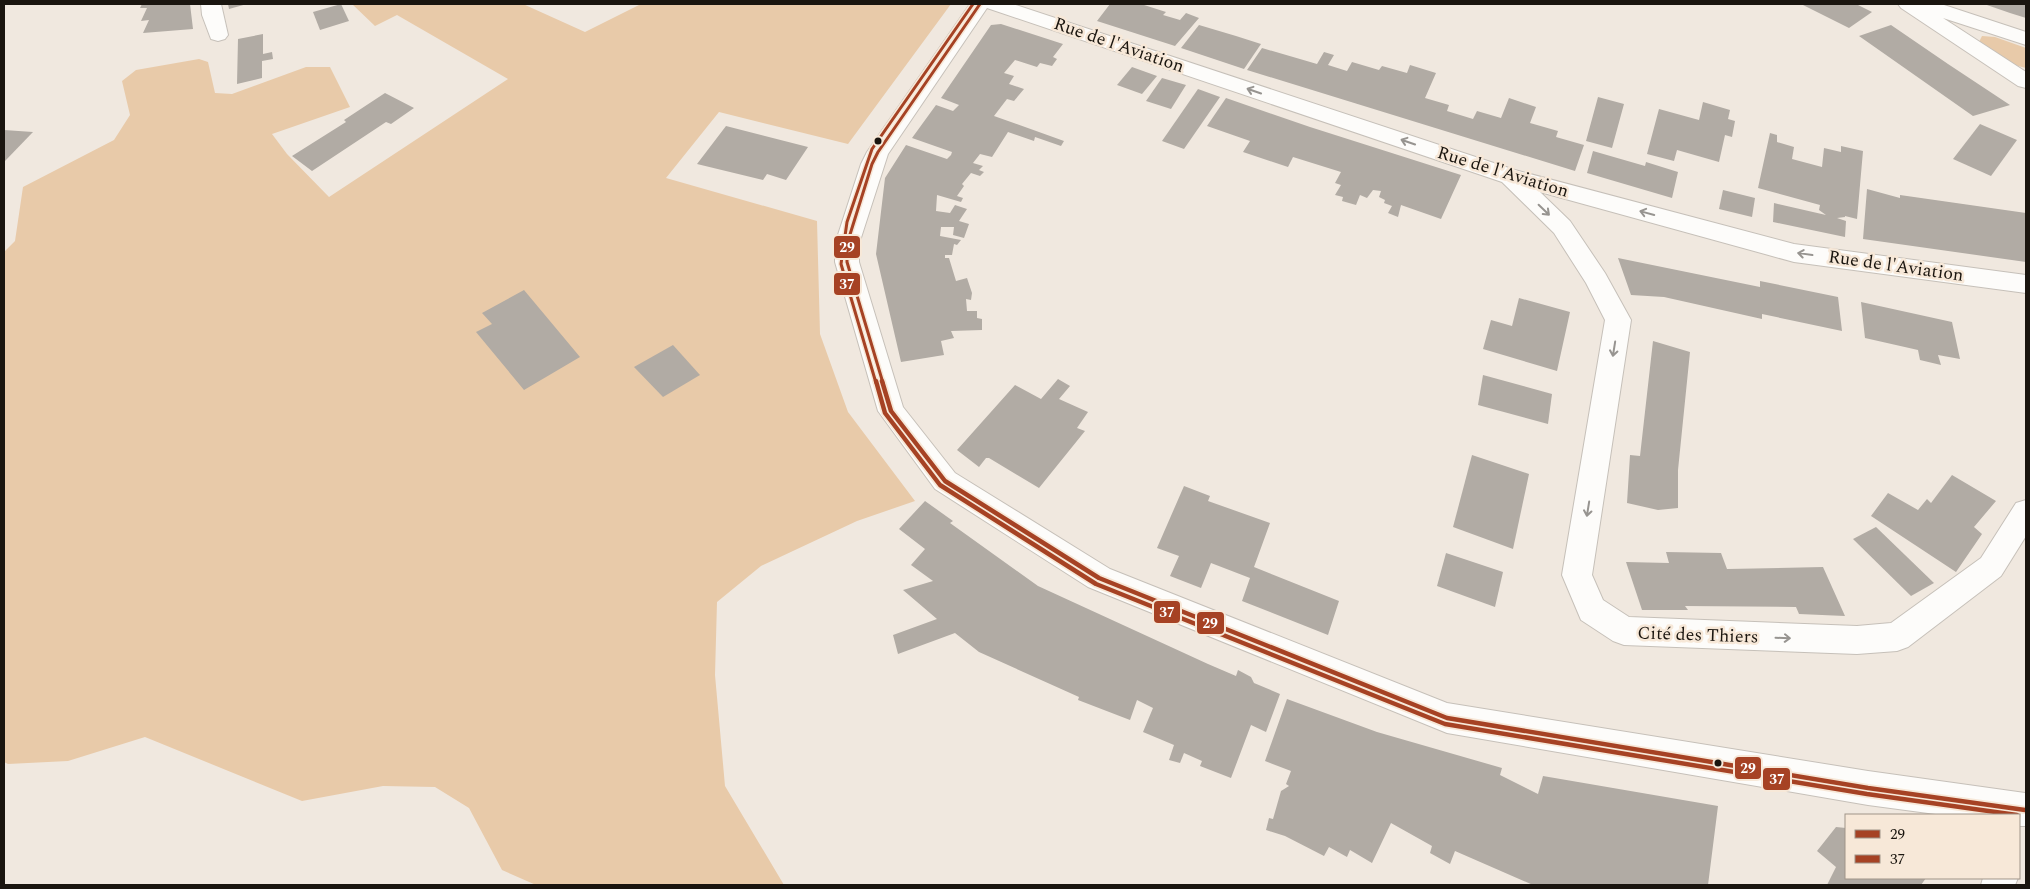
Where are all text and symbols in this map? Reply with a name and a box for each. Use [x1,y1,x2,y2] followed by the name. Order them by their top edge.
[1050,10,1188,80] street label: Rue de l'Aviation
[1246,85,1262,95] one-way arrow
[873,136,883,146] unlabelled marker
[1400,137,1416,146] one-way arrow
[1434,139,1572,205] street label: Rue de l'Aviation
[1538,204,1551,216] one-way arrow
[1640,208,1656,218] one-way arrow
[833,235,861,259] line badge: 29
[839,237,855,258] text: 29
[1827,243,1965,289] street label: Rue de l'Aviation
[1797,249,1813,259] one-way arrow
[833,272,861,296] line badge: 37
[839,274,855,295] text: 37
[1608,340,1618,356] one-way arrow
[1583,501,1593,517] one-way arrow
[1153,600,1181,624] line badge: 37
[1159,602,1175,623] text: 37
[1196,611,1225,635] line badge: 29
[1202,613,1218,634] text: 29
[1637,619,1759,651] street label: Cité des Thiers
[1775,633,1791,642] one-way arrow
[1734,756,1762,780] line badge: 29
[1713,758,1723,768] unlabelled marker
[1740,758,1756,779] text: 29
[1762,767,1791,791] line badge: 37
[1769,769,1785,790] text: 37
[1845,814,2020,879] legend
[1890,823,1905,846] text: 29
[1890,848,1905,871] text: 37

